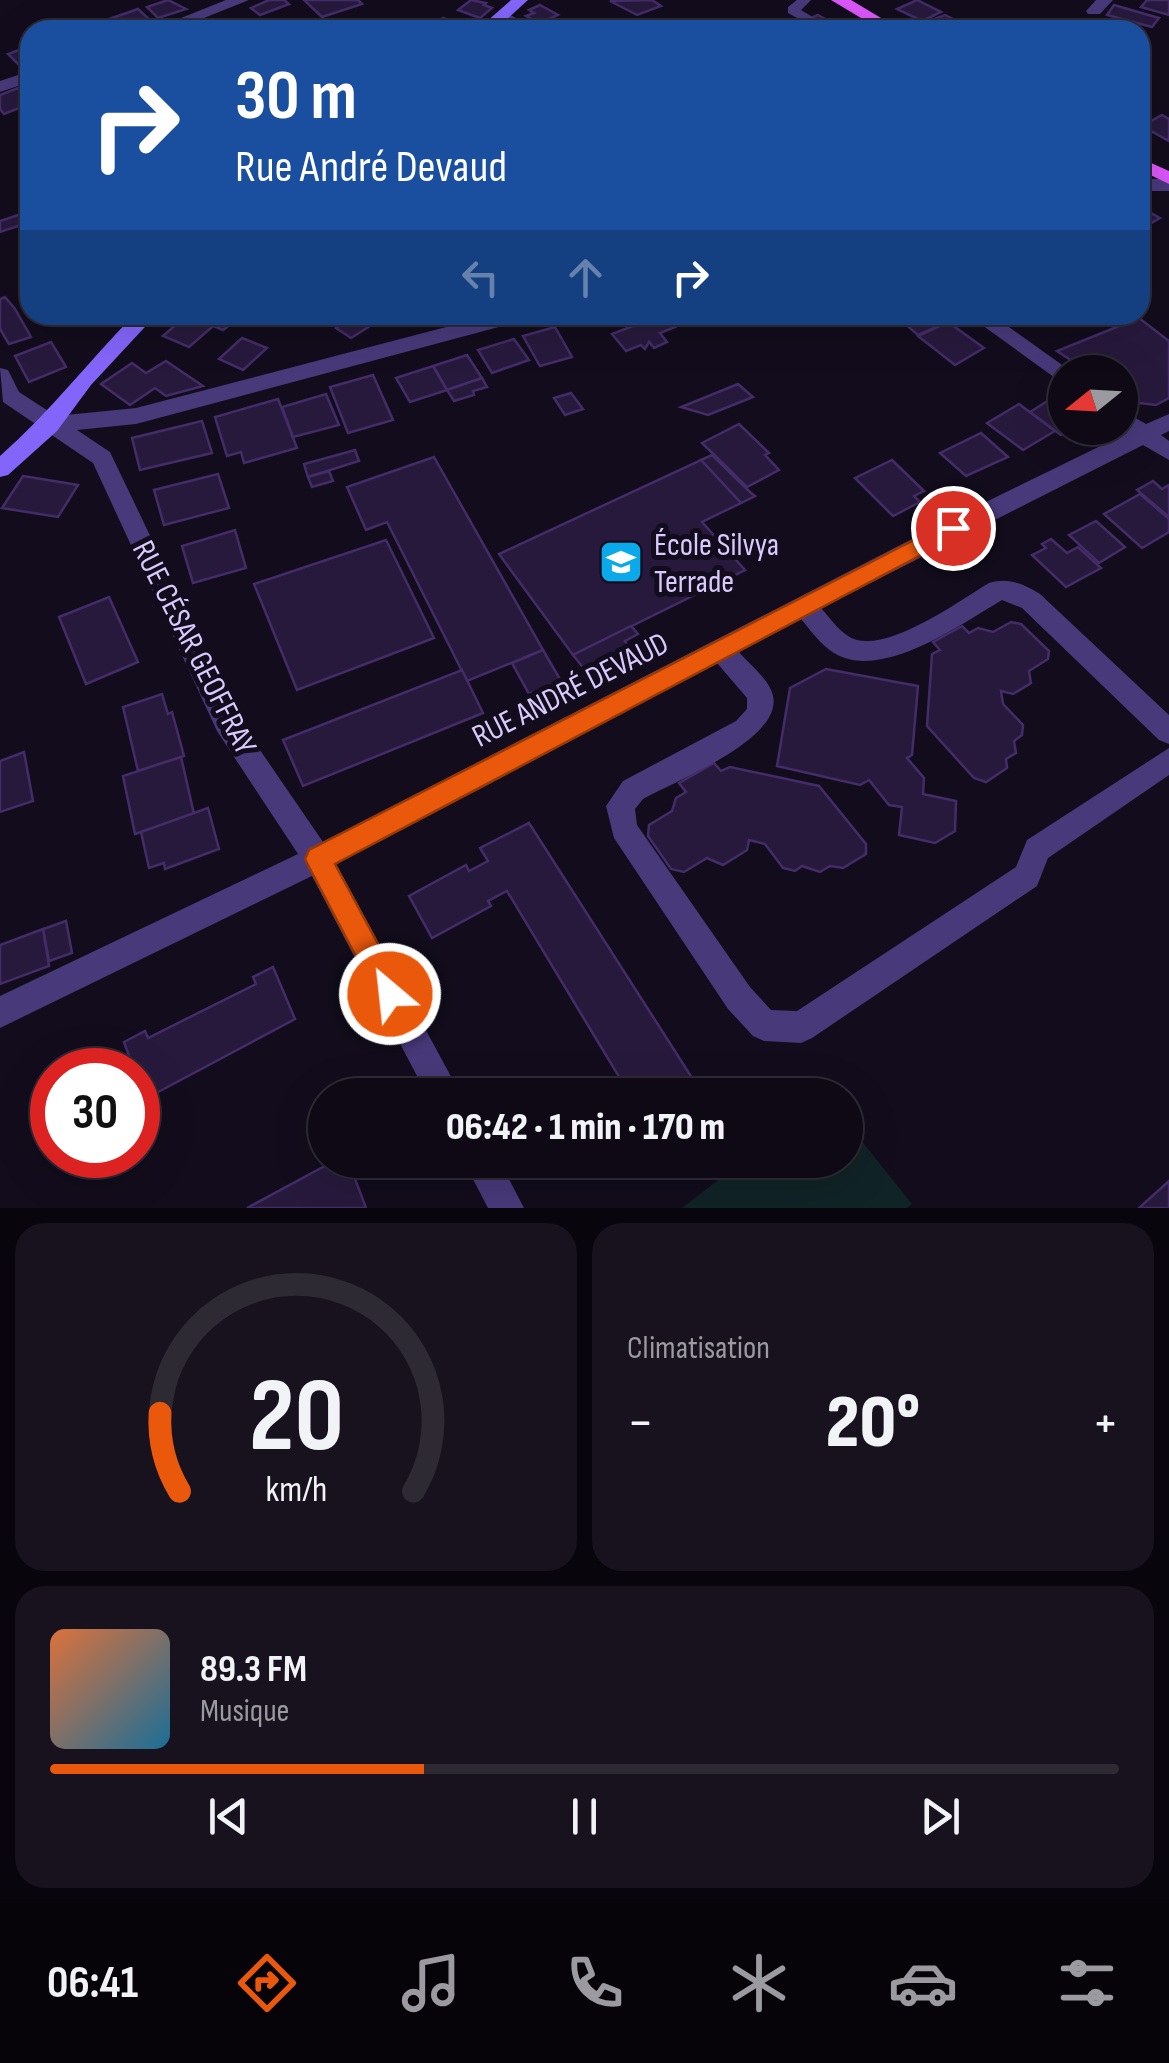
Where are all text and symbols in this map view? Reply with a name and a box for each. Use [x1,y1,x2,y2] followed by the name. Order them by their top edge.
[235,55,357,139] text: 30 m
[70,60,200,190] icon: right
[235,140,507,195] text: Rue André Devaud
[453,250,508,305] icon: left
[558,250,613,305] icon: ahead
[663,250,718,305] icon: right
[1048,355,1138,445] north arrow
[1048,355,1138,445] map controls
[911,486,996,571] pin
[926,501,981,556] icon: arrive
[654,526,779,602] place label: École Silvya Terrade
[123,534,265,762] street label: RUE CÉSAR GEOFFRAY
[598,539,644,585] school or university icon: École Silvya Terrade
[466,624,675,757] street label: RUE ANDRÉ DEVAUD
[338,942,442,1046] position arrow
[30,1048,160,1178] speed limit sign: 30
[446,1105,725,1150] text: 06:42 · 1 min · 170 m
[627,1329,770,1368] text: Climatisation
[248,1355,344,1480] text: 20
[826,1378,920,1469] text: 20°
[627,1390,654,1457] text: −
[1092,1390,1119,1457] text: +
[265,1469,327,1512] text: km/h
[200,1647,307,1692] text: 89.3 FM
[200,1692,289,1731] text: Musique
[201,1789,256,1844] icon: previous
[557,1789,612,1844] icon: pause
[913,1789,968,1844] icon: next
[232,1948,302,2018] icon: directions
[396,1948,466,2018] icon: music
[560,1948,630,2018] icon: phone
[724,1948,794,2018] icon: climate
[888,1948,958,2018] icon: car
[1052,1948,1122,2018] icon: filters
[47,1956,138,2011] text: 06:41

